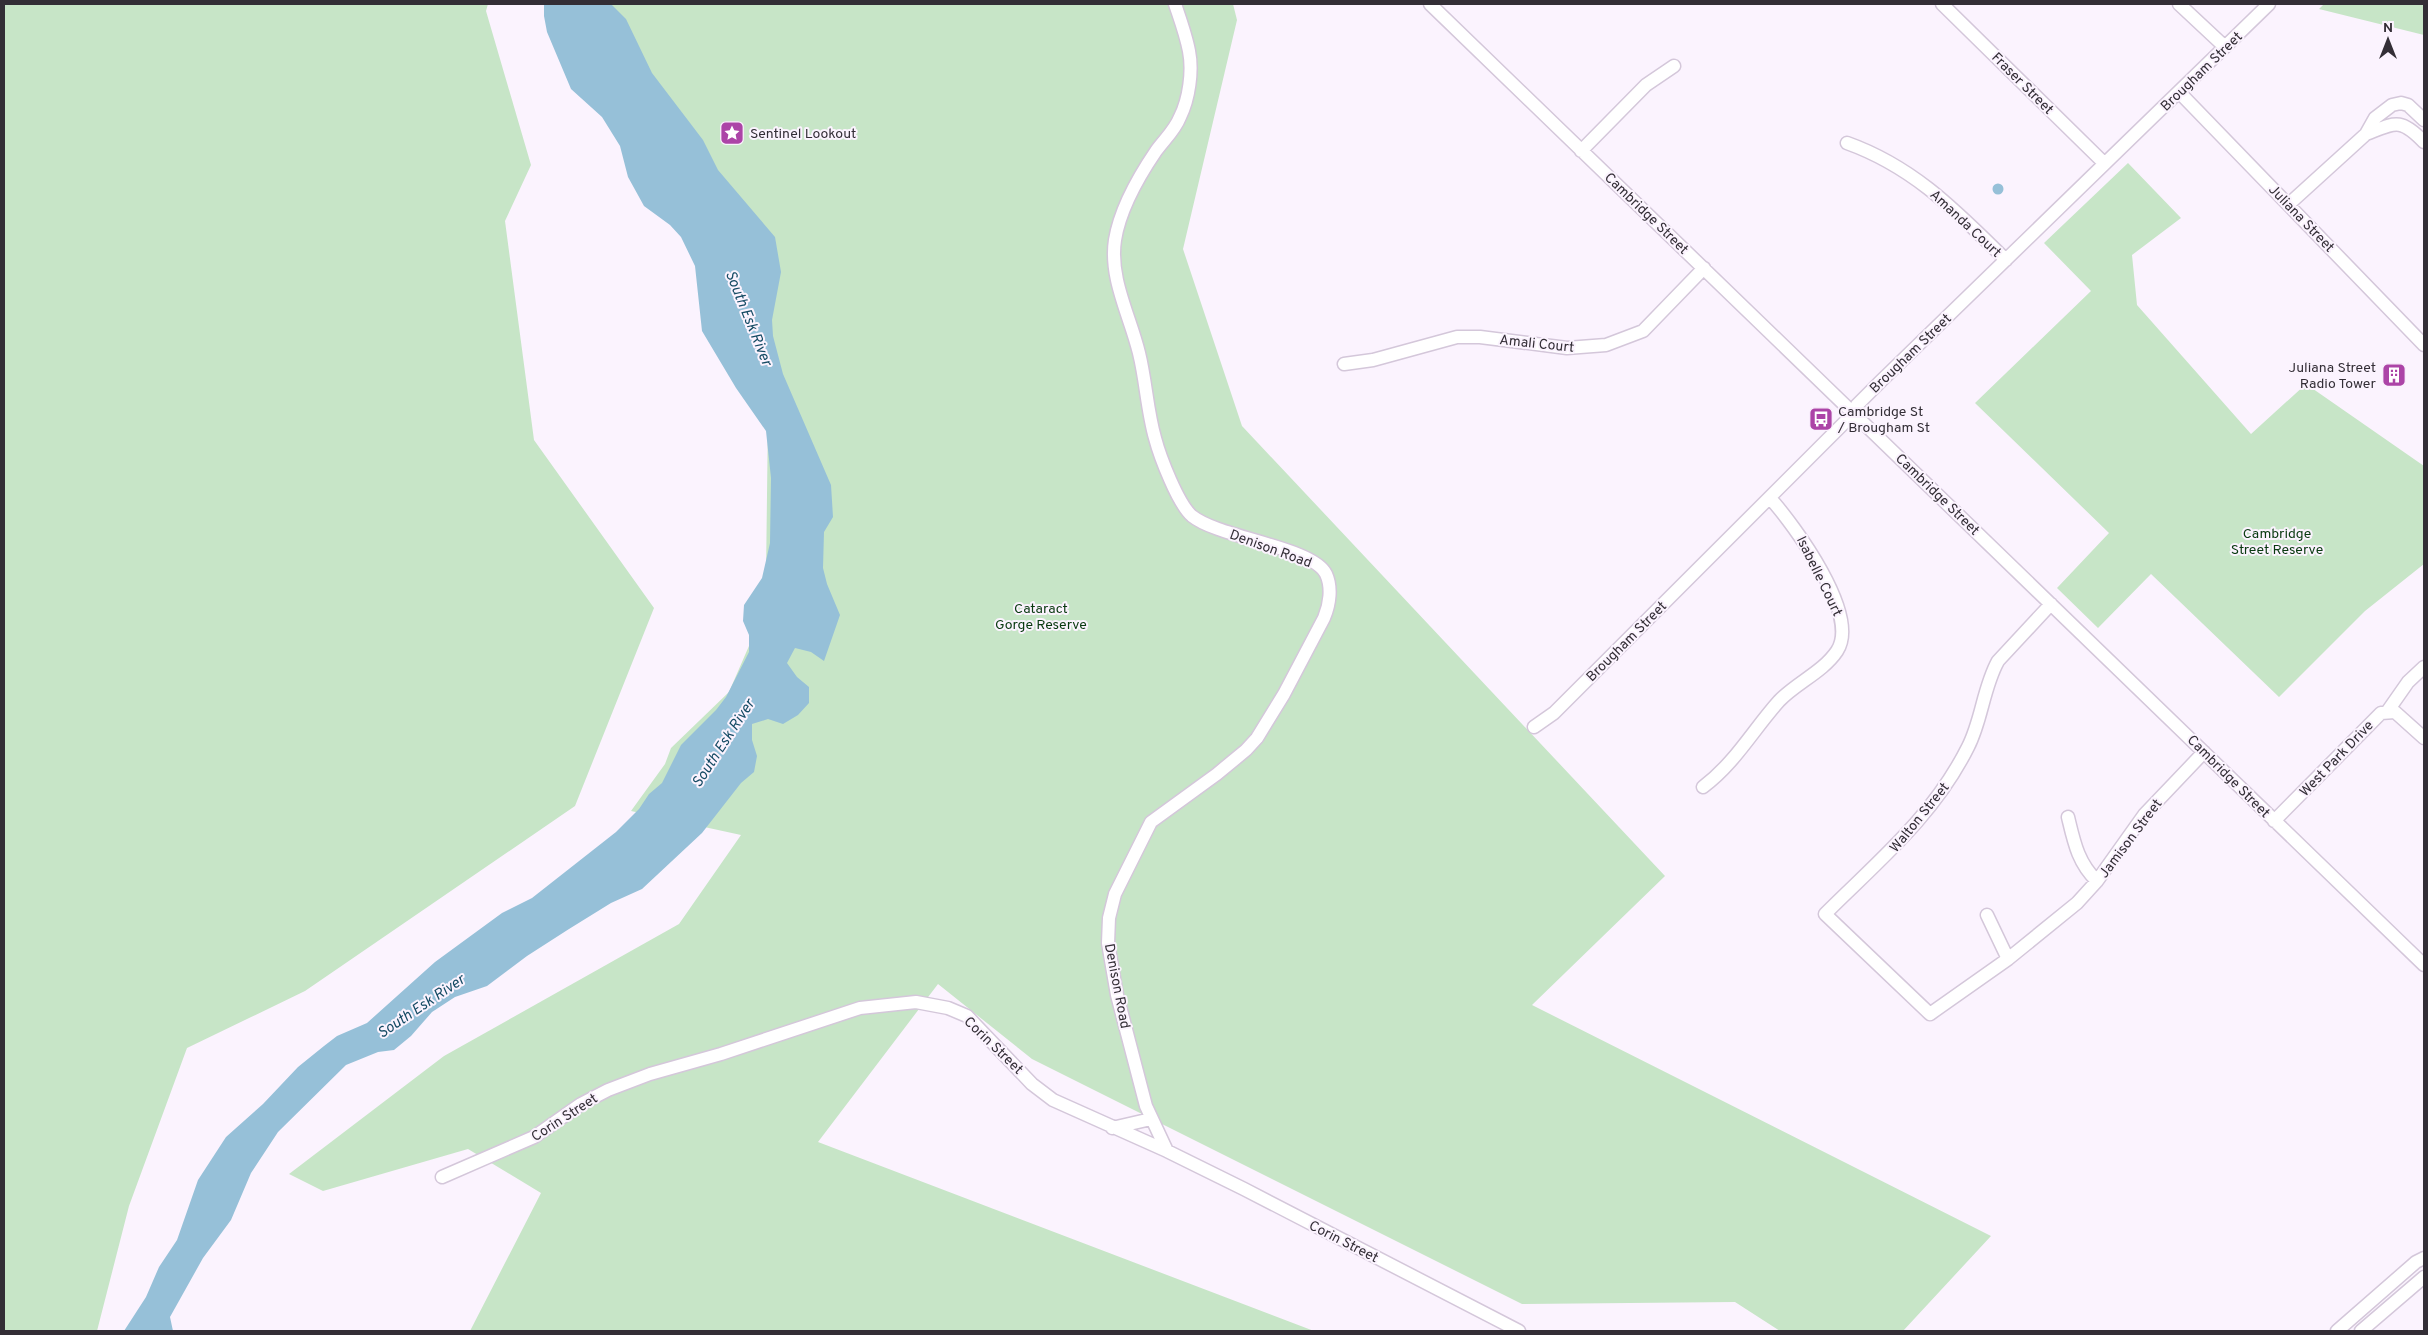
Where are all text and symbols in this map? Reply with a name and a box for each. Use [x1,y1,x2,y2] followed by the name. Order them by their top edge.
[2363,15,2413,65] north arrow
[2383,20,2393,37] text: N
[2158,29,2246,115] street label: Brougham Street
[1987,50,2056,119] street label: Fraser Street
[719,120,745,146] place icon: Sentinel Lookout
[750,126,856,143] place label: Sentinel Lookout
[1600,170,1692,258] street label: Cambridge Street
[2264,182,2337,256] street label: Juliana Street
[1926,187,2004,262] street label: Amanda Court
[720,268,776,370] water label: South Esk River
[1867,311,1955,397] street label: Brougham Street
[1499,332,1575,357] street label: Amali Court
[2289,360,2377,393] place label: Juliana Street Radio Tower
[2381,362,2407,388] building icon: Juliana Street Radio Tower
[1837,404,1930,437] place label: Cambridge St / Brougham St
[1808,406,1834,432] bus stop icon: Cambridge St / Brougham St
[1891,451,1983,539] street label: Cambridge Street
[2231,526,2323,559] park label: Cambridge Street Reserve
[1227,527,1314,572] street label: Denison Road
[1792,534,1845,620] street label: Isabelle Court
[1583,598,1671,686] street label: Brougham Street
[995,601,1087,634] park label: Cataract Gorge Reserve
[689,695,761,791] water label: South Esk River
[2296,717,2378,801] street label: West Park Drive
[2183,732,2273,822] street label: Cambridge Street
[1887,780,1954,856] street label: Walton Street
[2096,796,2166,882] street label: Jamison Street
[1100,942,1133,1030] street label: Denison Road
[375,970,470,1043] water label: South Esk River
[960,1014,1026,1078] street label: Corin Street
[529,1091,601,1146] street label: Corin Street
[1306,1218,1381,1267] street label: Corin Street

